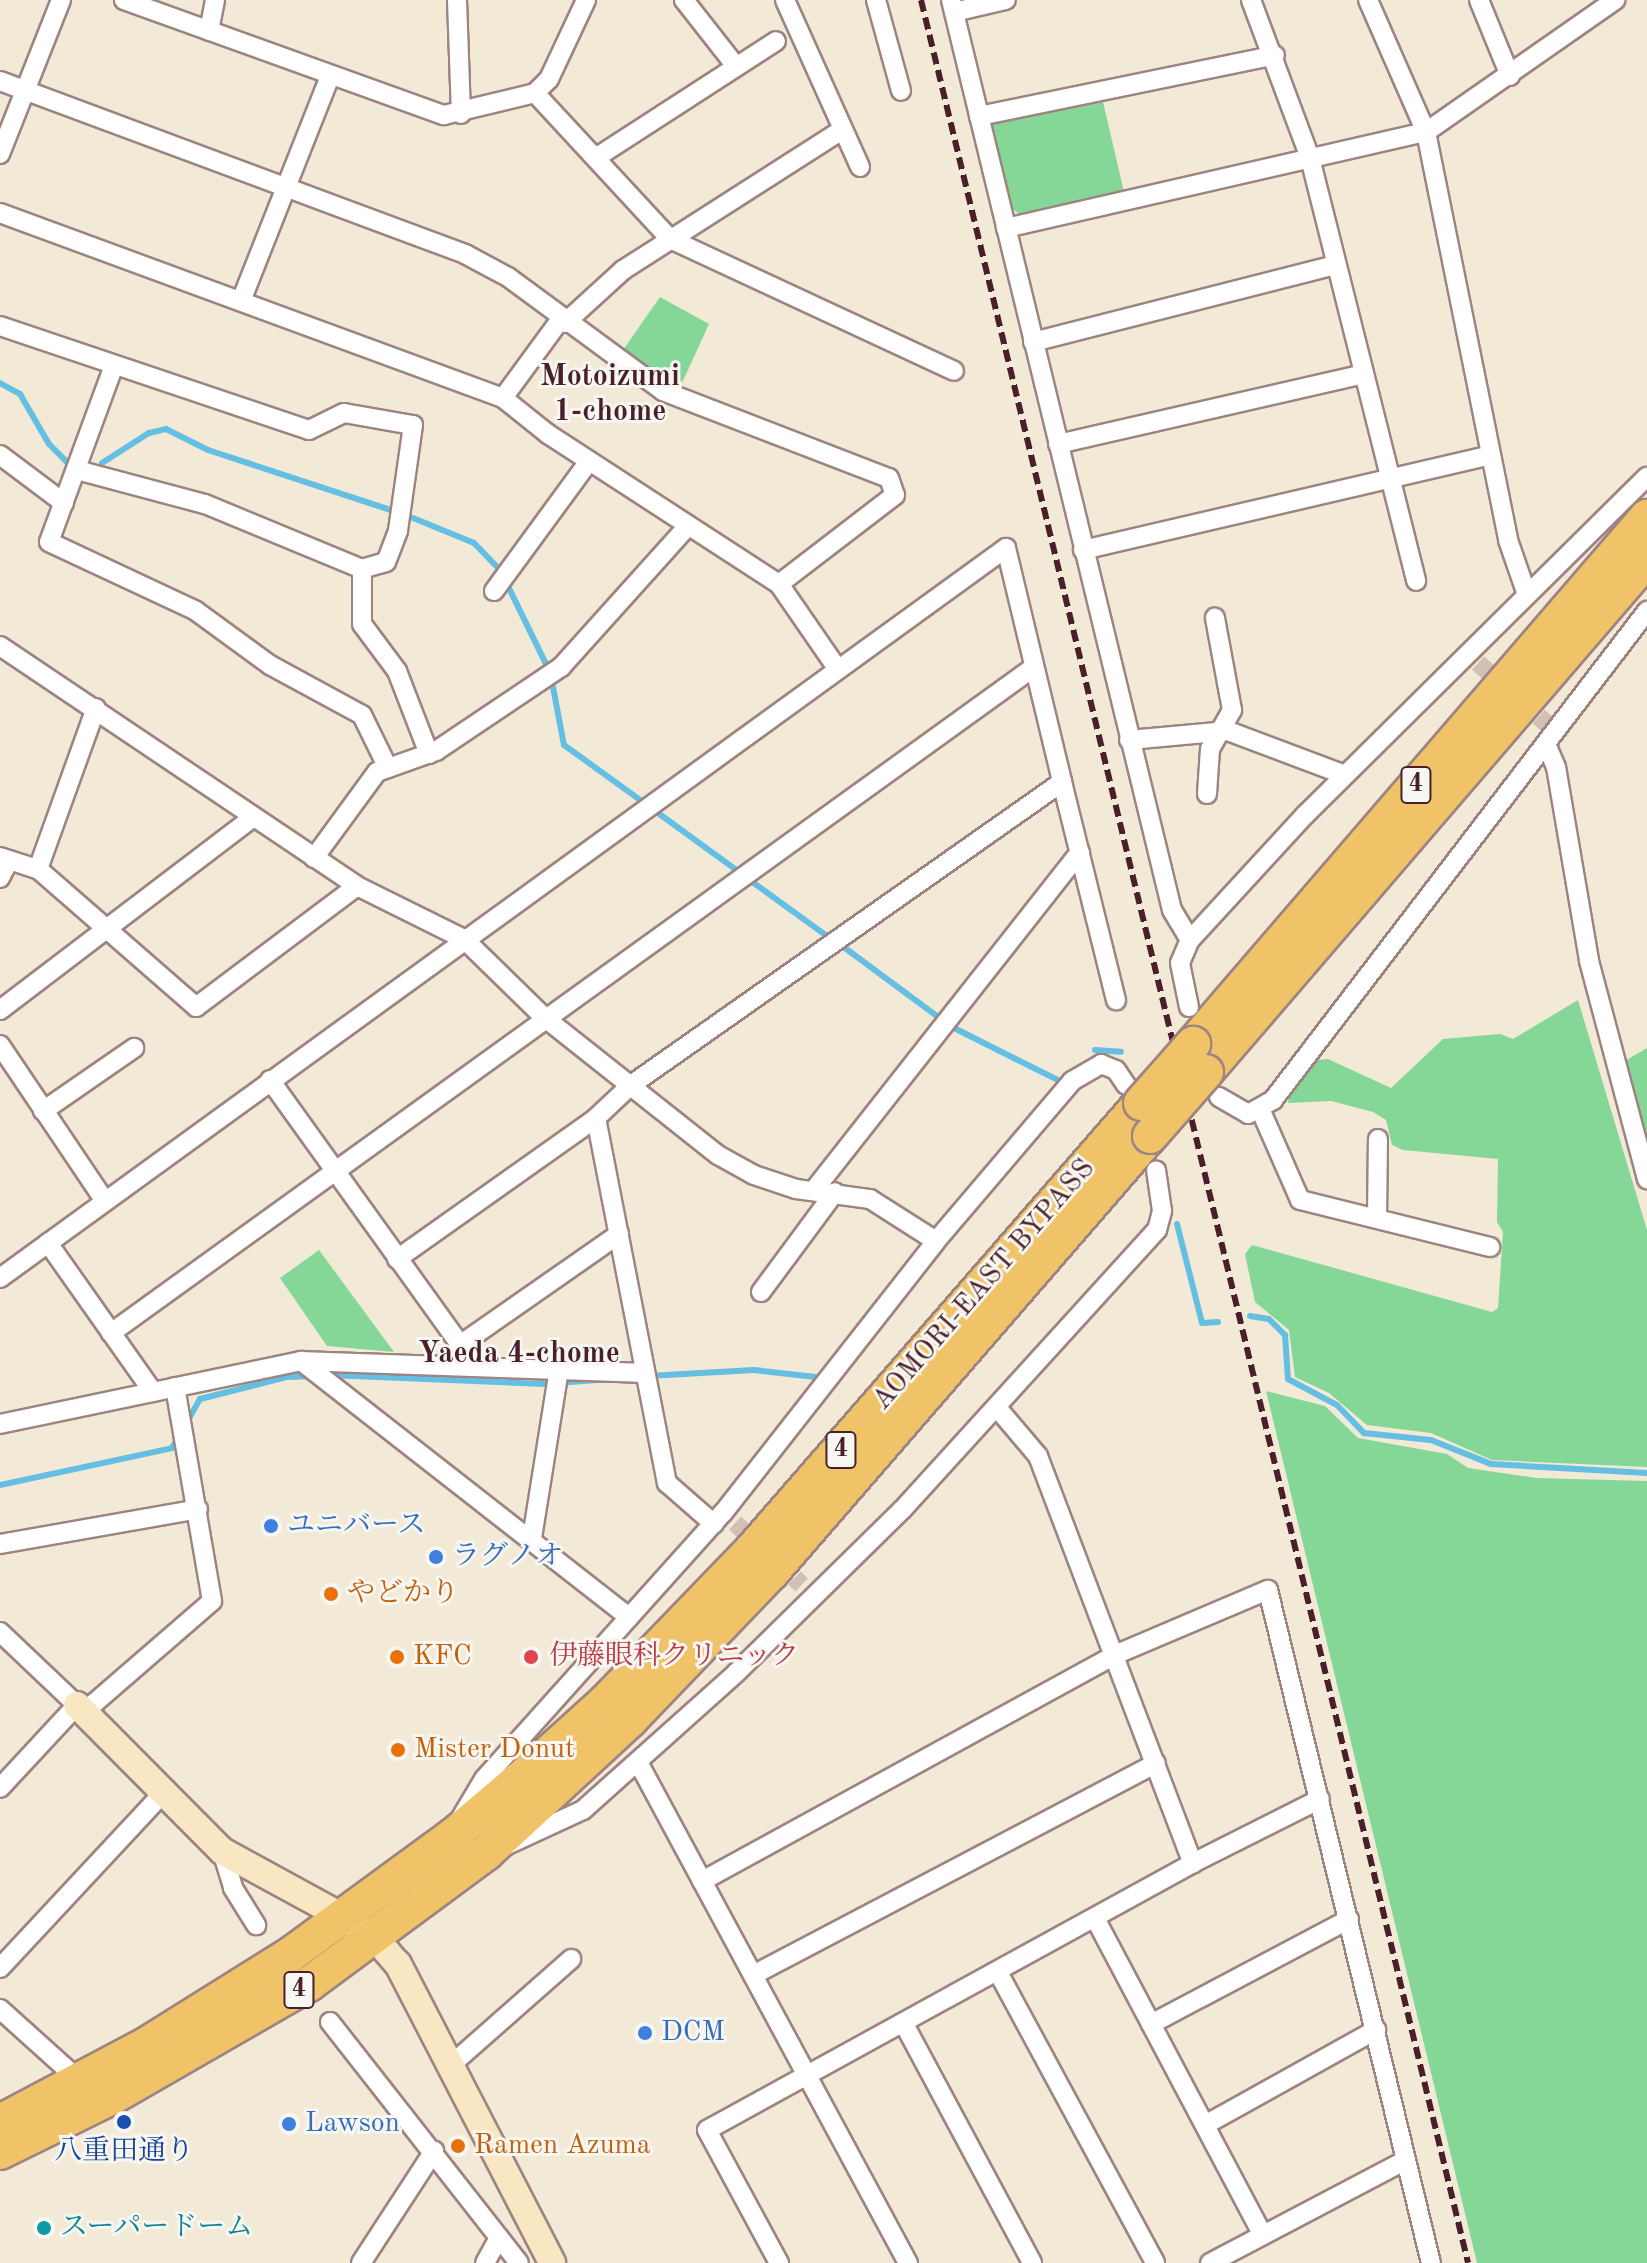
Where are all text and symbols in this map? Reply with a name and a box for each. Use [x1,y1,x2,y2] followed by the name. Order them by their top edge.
[540,359,680,430] district label: Motoizumi 1-chome
[1400,763,1432,807] road number: 4
[866,1153,1102,1417] street label: AOMORI-EAST BYPASS
[418,1336,620,1372] district label: Yaeda 4-chome
[825,1428,857,1472] road number: 4
[287,1509,427,1543] place label: ユニバース
[262,1517,280,1535] marker: ユニバース
[452,1540,564,1574] place label: ラグノオ
[427,1548,445,1566] marker: ラグノオ
[347,1577,459,1611] place label: やどかり
[322,1585,340,1603] marker: やどかり
[413,1640,472,1674] place label: KFC
[549,1640,801,1674] place label: 伊藤眼科クリニック
[520,1646,542,1668] marker: 伊藤眼科クリニック
[388,1648,406,1666] marker: KFC
[414,1733,575,1767] place label: Mister Donut
[389,1741,407,1759] marker: Mister Donut
[283,1968,315,2012] road number: 4
[661,2016,725,2050] place label: DCM
[636,2024,654,2042] marker: DCM
[305,2107,400,2141] place label: Lawson
[115,2113,133,2131] marker: 八重田通り
[280,2115,298,2133] marker: Lawson
[474,2129,651,2163] place label: Ramen Azuma
[54,2135,194,2169] place label: 八重田通り
[449,2137,467,2155] marker: Ramen Azuma
[60,2211,255,2245] place label: スーパードーム
[35,2219,53,2237] marker: スーパードーム

